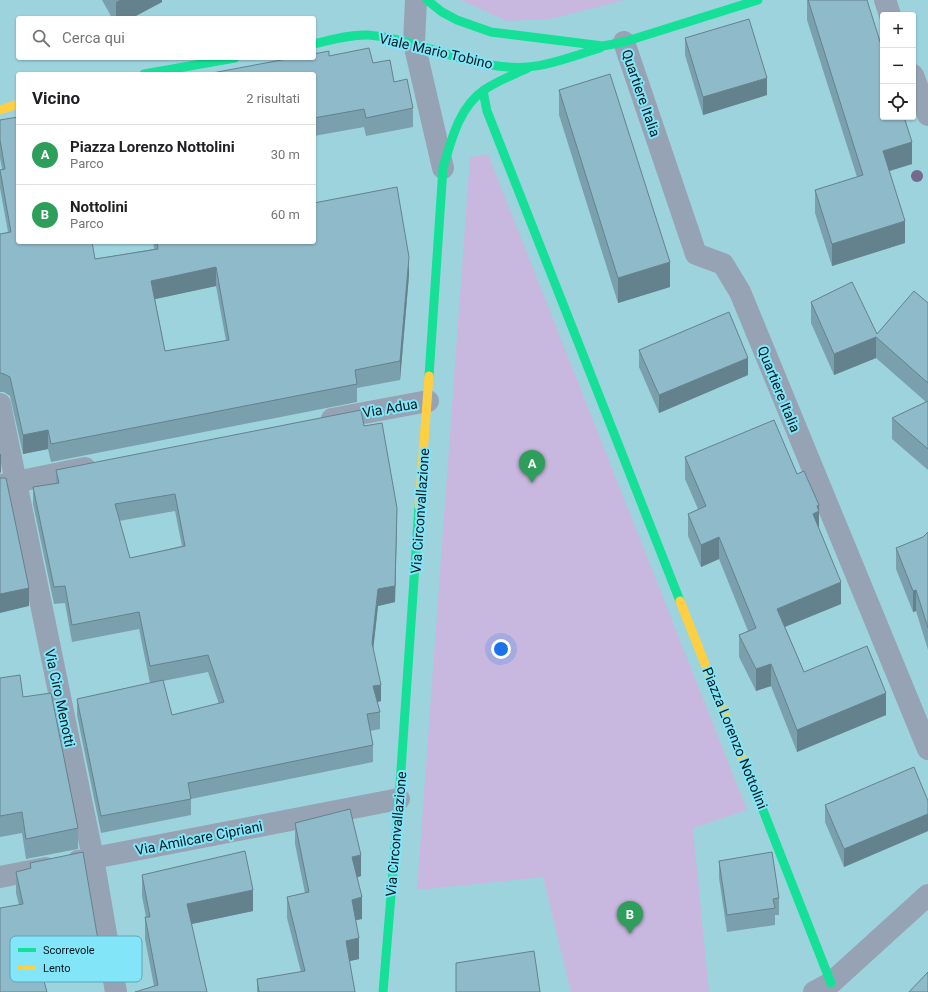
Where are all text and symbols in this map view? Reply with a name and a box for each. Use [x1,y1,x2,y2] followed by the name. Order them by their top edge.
[880,12,916,120] map controls
[880,12,916,48] button: +
[16,16,316,60] search box
[30,27,52,49] icon: search
[62,29,125,47] text: Cerca qui
[378,30,494,72] street label: Viale Mario Tobino
[619,47,663,139] street label: Quartiere Italia
[880,48,916,84] button: −
[880,84,916,120] button: locate
[32,88,80,108] text: Vicino
[246,91,300,106] text: 2 risultati
[70,138,235,156] text: Piazza Lorenzo Nottolini
[41,147,49,162] text: A
[271,147,300,162] text: 30 m
[70,156,104,171] text: Parco
[70,198,128,216] text: Nottolini
[41,207,49,222] text: B
[271,207,300,222] text: 60 m
[70,216,104,231] text: Parco
[754,344,804,434] street label: Quartiere Italia
[361,395,419,421] street label: Via Adua
[408,448,432,574] street label: Via Circonvallazione
[519,450,545,483] pin: A
[491,639,511,659] your location
[42,647,78,749] street label: Via Ciro Menotti
[699,665,771,811] street label: Piazza Lorenzo Nottolini
[383,771,409,897] street label: Via Circonvallazione
[134,818,264,858] street label: Via Amilcare Cipriani
[617,901,643,934] pin: B
[10,936,142,982] legend
[43,944,95,957] text: Scorrevole
[43,962,71,975] text: Lento

